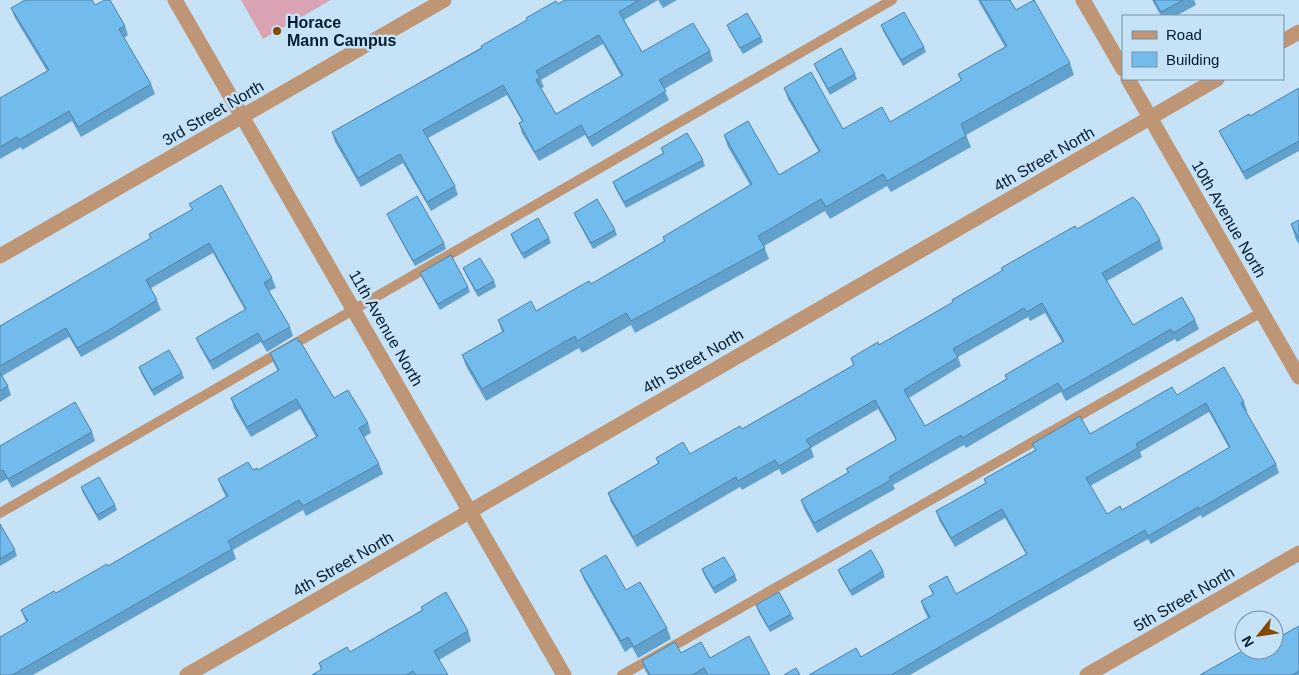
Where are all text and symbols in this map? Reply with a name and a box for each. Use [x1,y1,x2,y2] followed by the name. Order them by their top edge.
[287,14,396,49] place label: Horace Mann Campus
[1122,15,1284,80] legend
[271,25,283,37] marker: Horace Mann Campus
[1166,26,1202,43] text: Road
[1166,51,1219,68] text: Building
[159,77,267,149] street label: 3rd Street North
[991,123,1097,195] street label: 4th Street North
[1189,157,1269,281] street label: 10th Avenue North
[346,267,426,389] street label: 11th Avenue North
[640,325,746,397] street label: 4th Street North
[290,528,396,600] street label: 4th Street North
[1131,563,1237,635] street label: 5th Street North
[1234,610,1284,660] north arrow
[1238,633,1257,650] text: N

